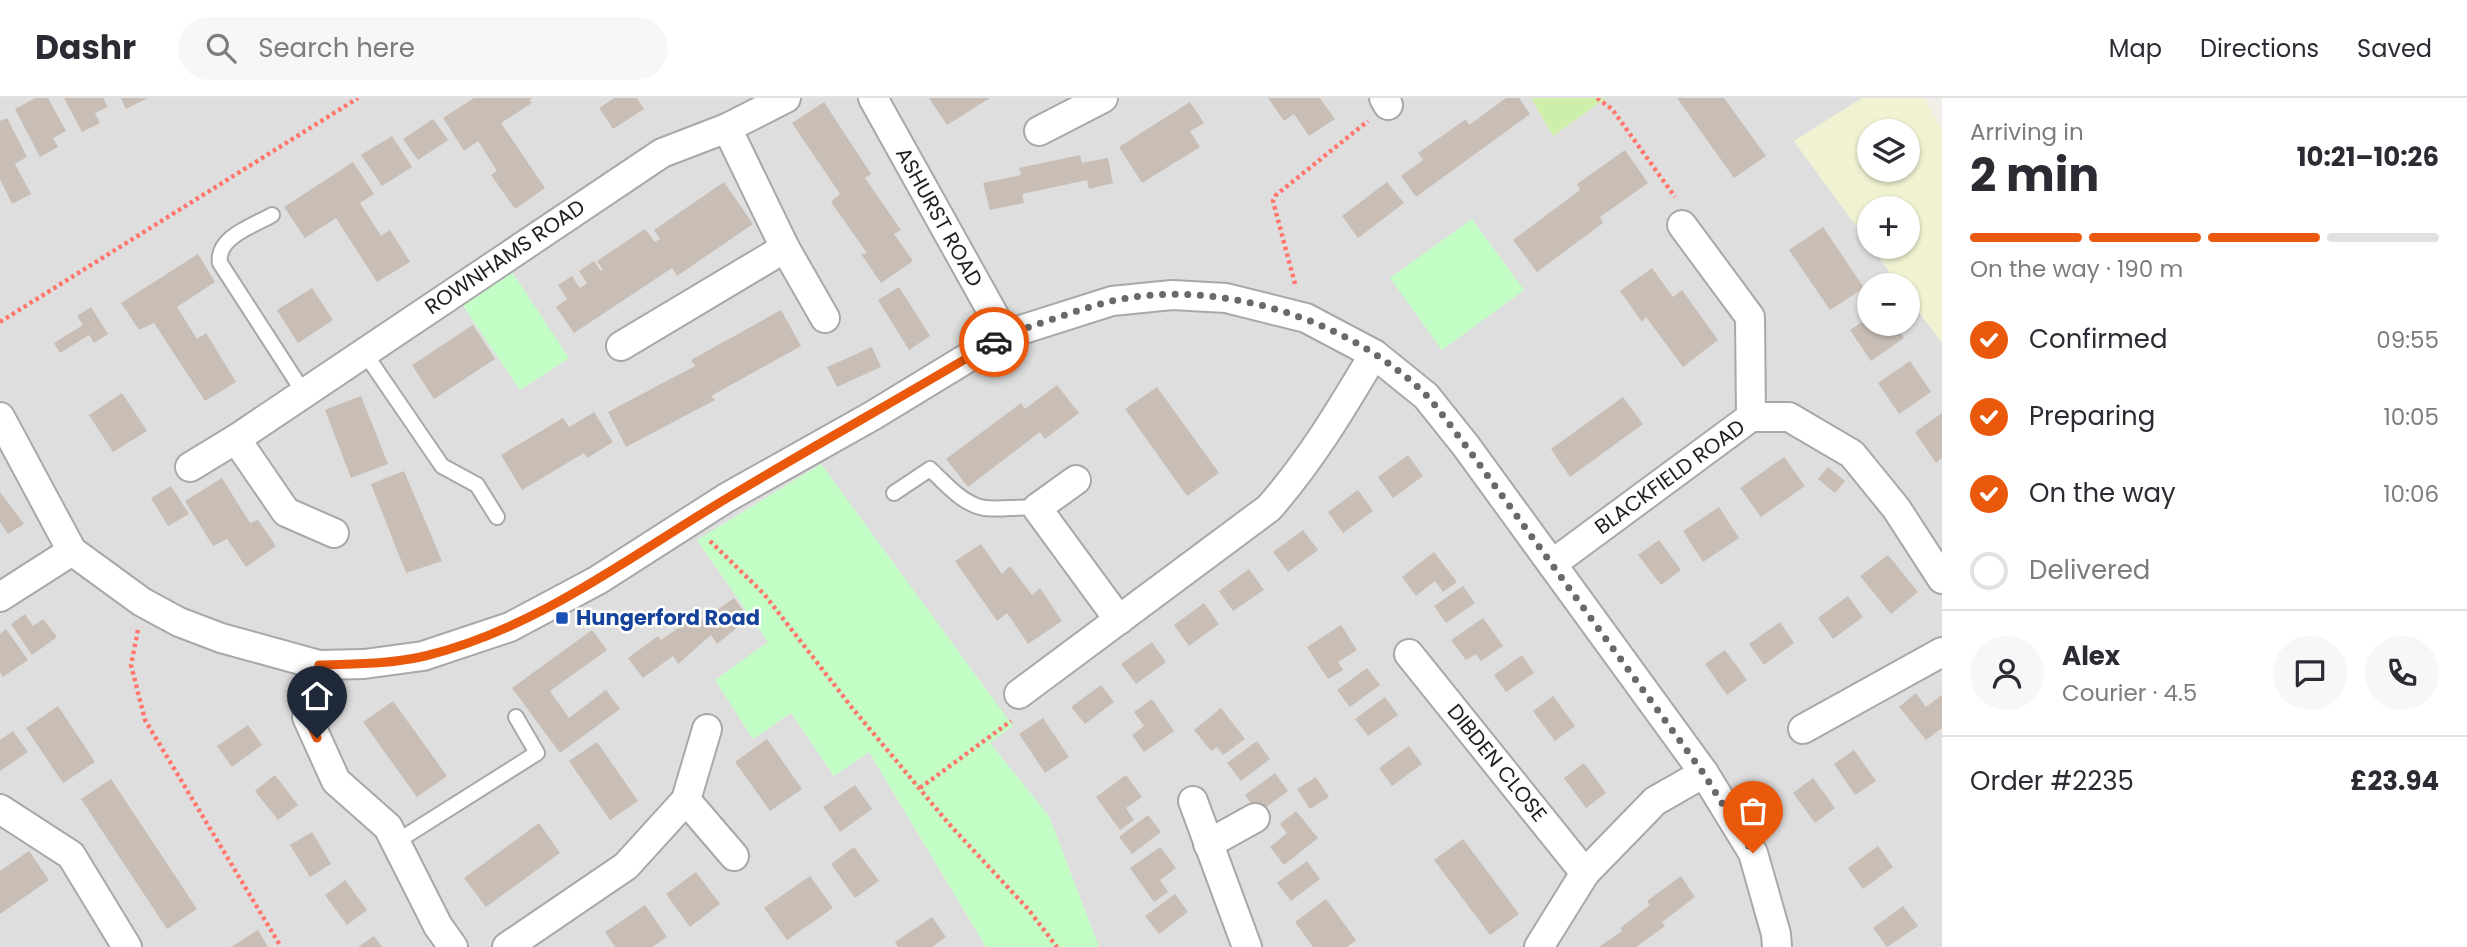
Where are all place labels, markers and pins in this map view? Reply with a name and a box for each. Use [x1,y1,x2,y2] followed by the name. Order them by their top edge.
[576,603,760,632] place label: Hungerford Road
[554,610,570,626] marker: Hungerford Road
[287,666,347,738] pin
[1723,781,1783,853] pin

